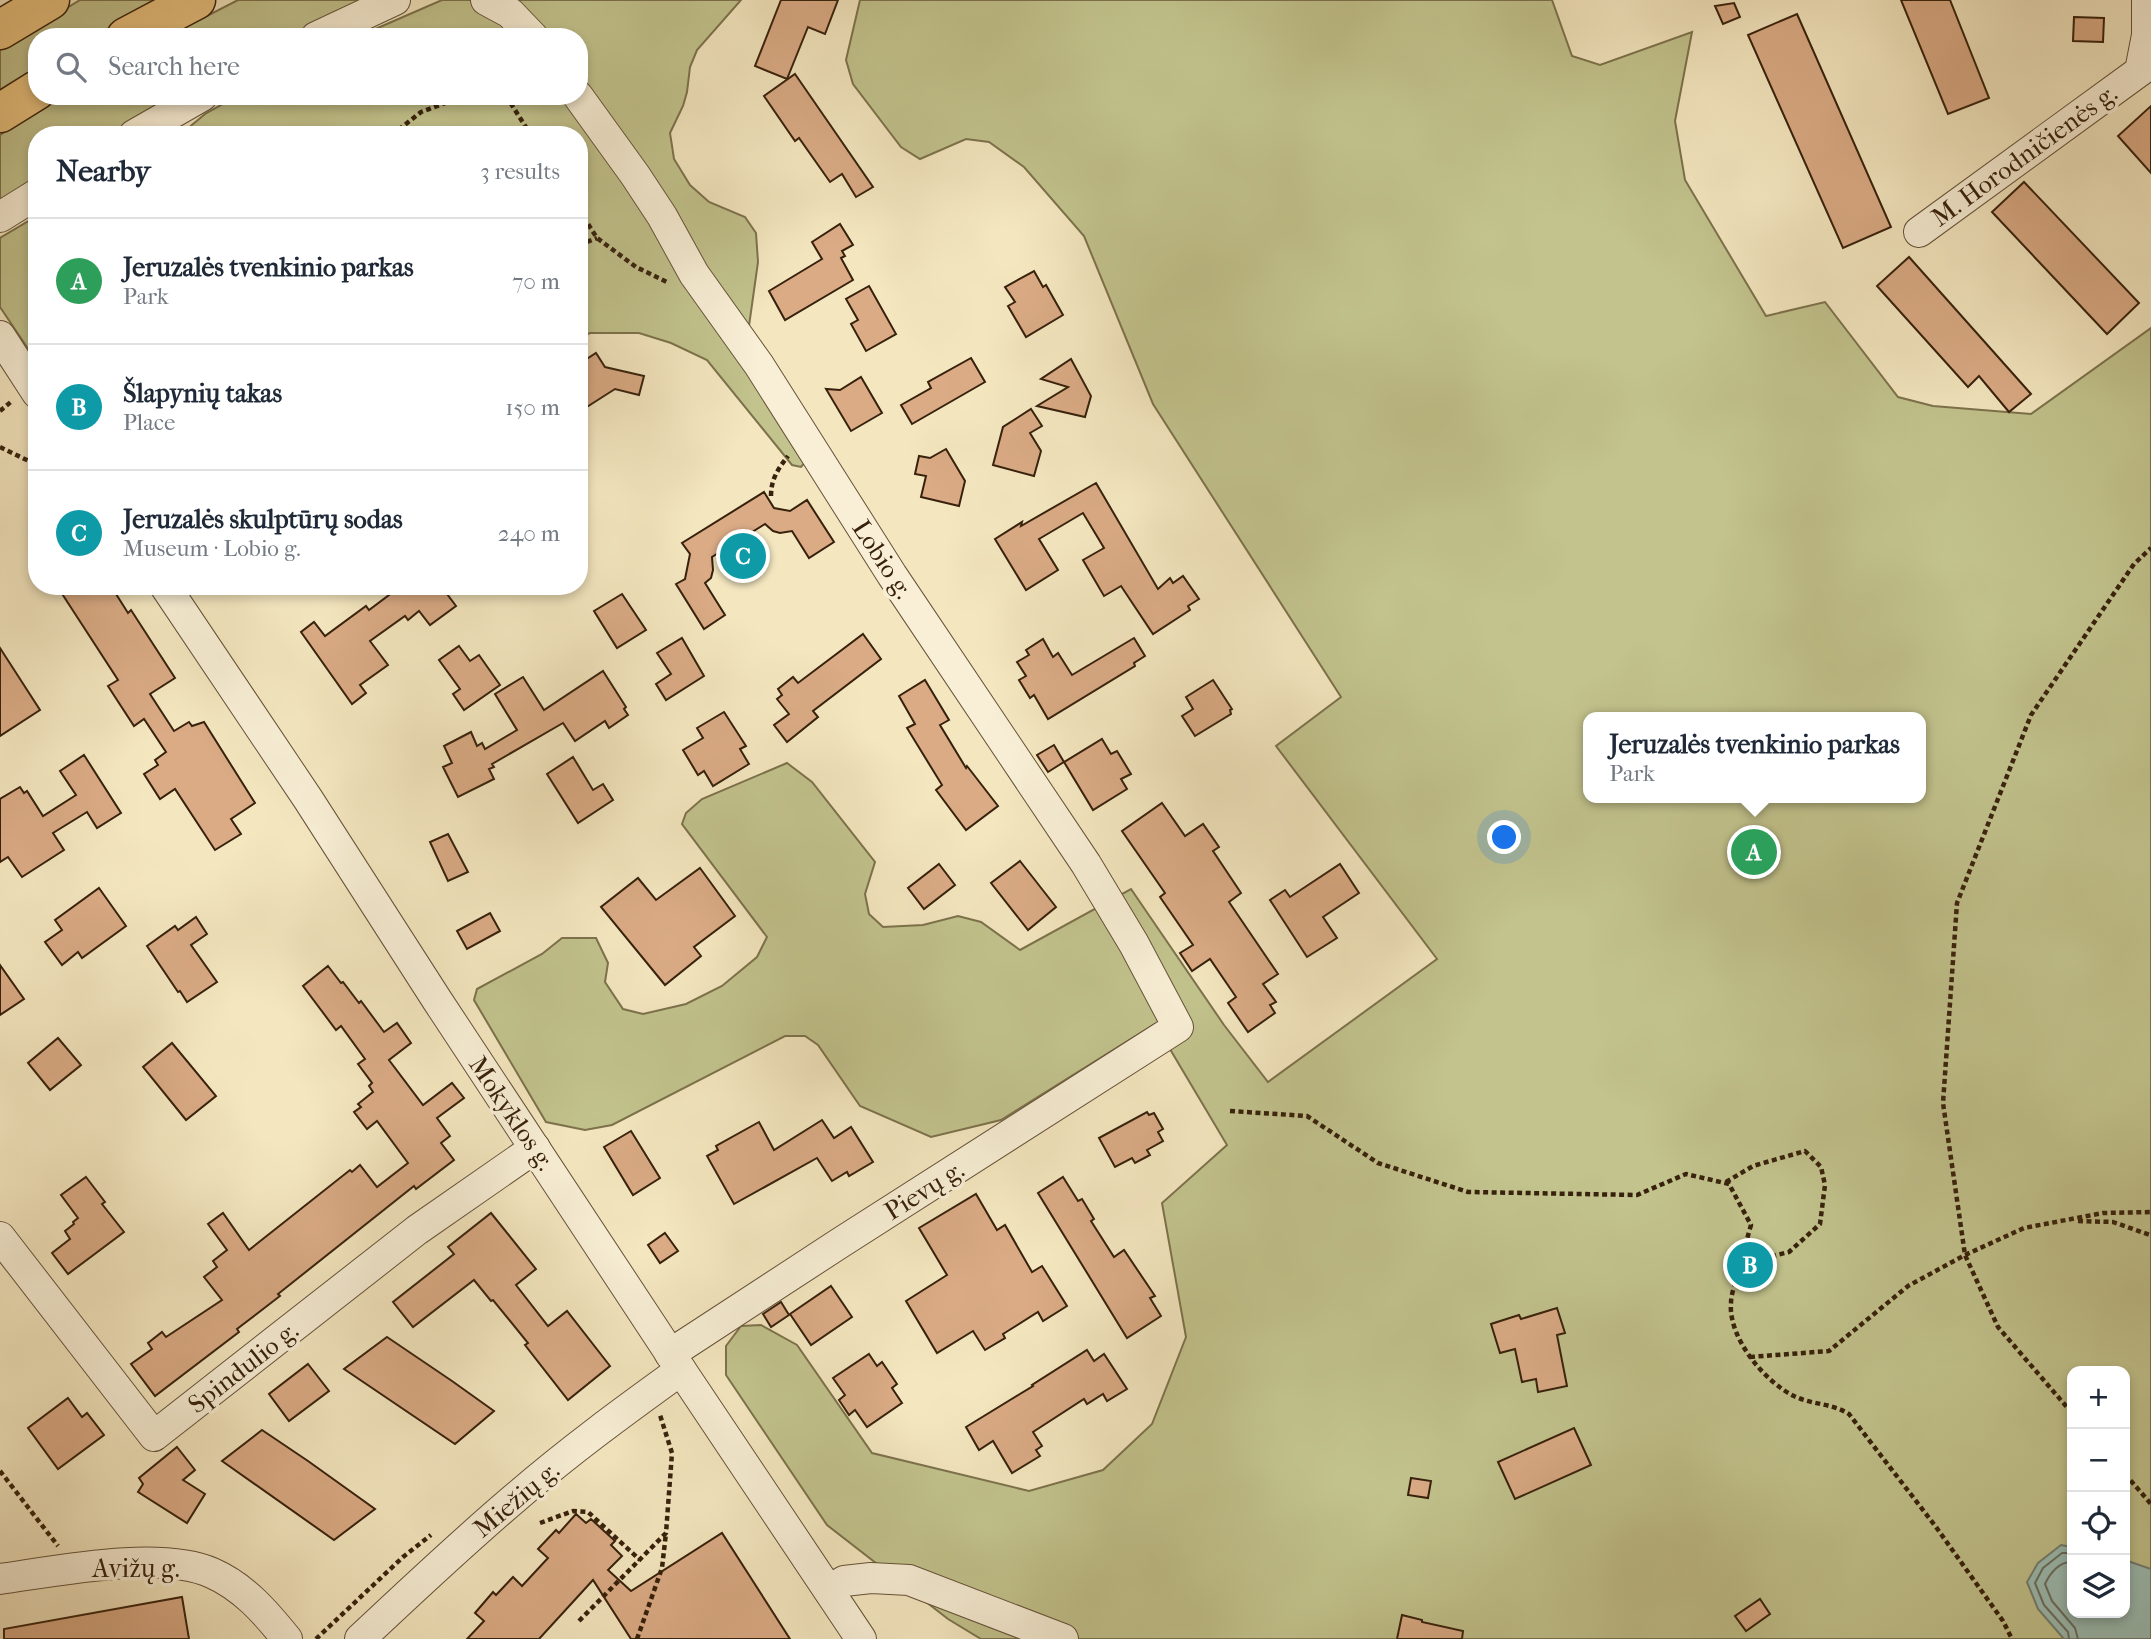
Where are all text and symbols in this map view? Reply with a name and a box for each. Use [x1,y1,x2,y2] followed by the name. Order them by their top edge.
[28,28,588,105] search box
[52,48,90,86] icon: search
[108,51,240,82] text: Search here
[1925,78,2123,233] street label: M. Horodničienės g.
[56,154,151,189] text: Nearby
[480,158,560,185] text: 3 results
[123,252,414,283] text: Jeruzalės tvenkinio parkas
[72,268,86,295] text: A
[512,268,560,295] text: 70 m
[123,283,169,310] text: Park
[123,378,282,409] text: Šlapynių takas
[72,394,86,421] text: B
[505,394,560,421] text: 150 m
[123,409,175,436] text: Place
[123,504,403,535] text: Jeruzalės skulptūrų sodas
[846,514,919,604] street label: Lobio g.
[71,520,87,547] text: C
[498,520,560,547] text: 240 m
[720,530,766,582] pin: C
[123,535,301,562] text: Museum · Lobio g.
[1583,712,1926,803] popup
[1609,729,1900,760] text: Jeruzalės tvenkinio parkas
[1609,760,1655,787] text: Park
[1487,820,1521,854] your location
[1731,826,1777,878] pin: A
[462,1050,561,1176] street label: Mokyklos g.
[879,1154,970,1228] street label: Pievų g.
[1727,1239,1773,1291] pin: B
[182,1315,305,1420] street label: Spindulio g.
[2067,1366,2130,1618] map controls
[2067,1366,2130,1429] button: +
[2067,1429,2130,1492] button: −
[467,1455,566,1545] street label: Miežių g.
[2067,1492,2130,1555] button: locate
[91,1553,180,1585] street label: Avižų g.
[2067,1555,2130,1618] button: layers

